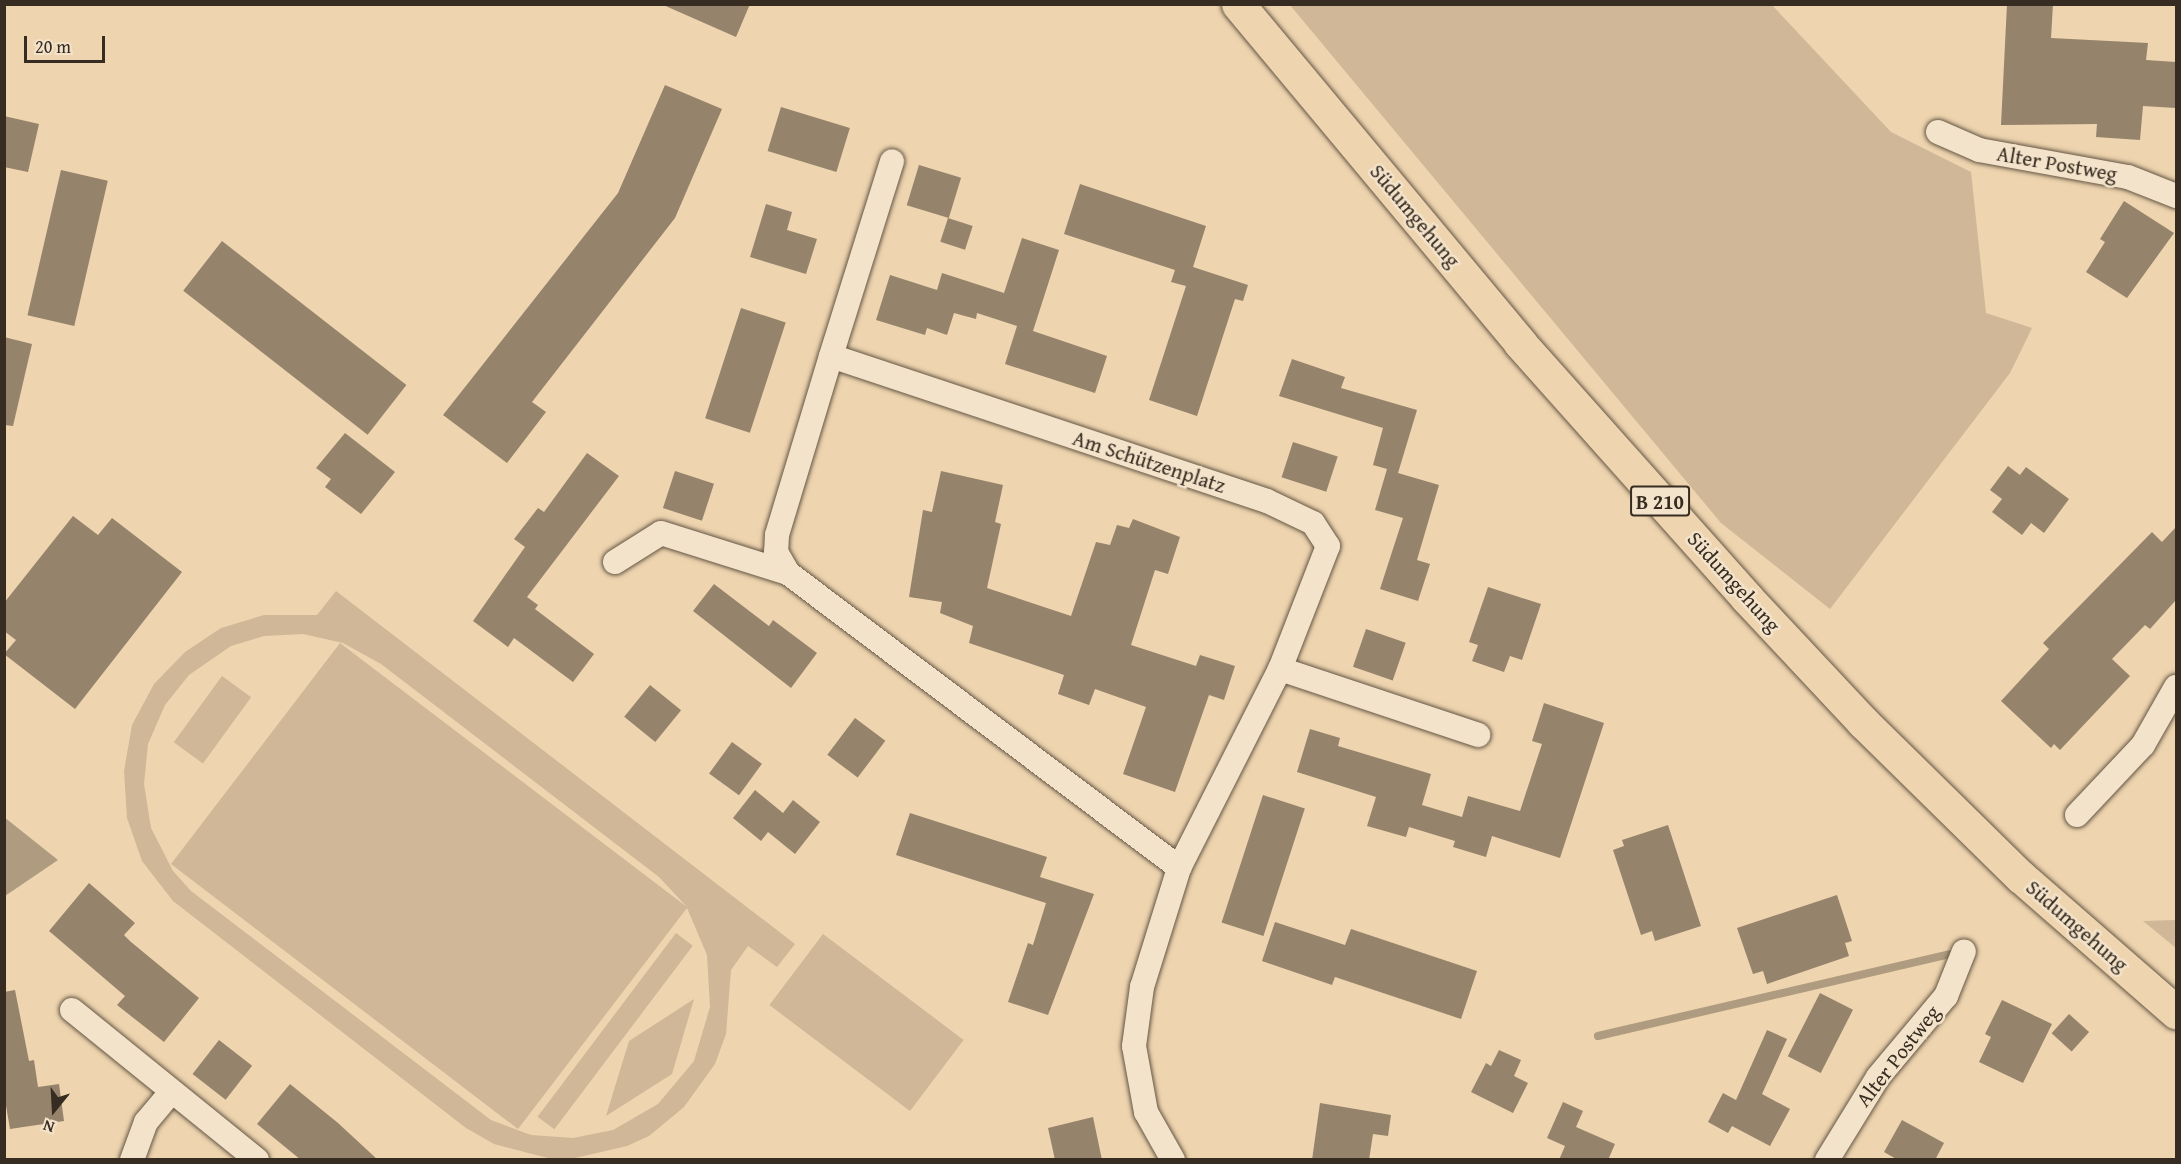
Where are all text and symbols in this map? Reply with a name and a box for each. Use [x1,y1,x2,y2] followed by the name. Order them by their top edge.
[27,24,108,62] scale bar
[35,33,71,60] text: 20 m
[1995,141,2119,187] street label: Alter Postweg
[1365,159,1465,273] street label: Südumgehung
[1070,425,1228,499] street label: Am Schützenplatz
[1630,484,1690,518] road number: B 210
[1682,526,1786,638] street label: Südumgehung
[2021,875,2133,977] street label: Südumgehung
[1851,1000,1945,1112] street label: Alter Postweg
[24,1080,84,1140] north arrow
[40,1114,57,1140] text: N

